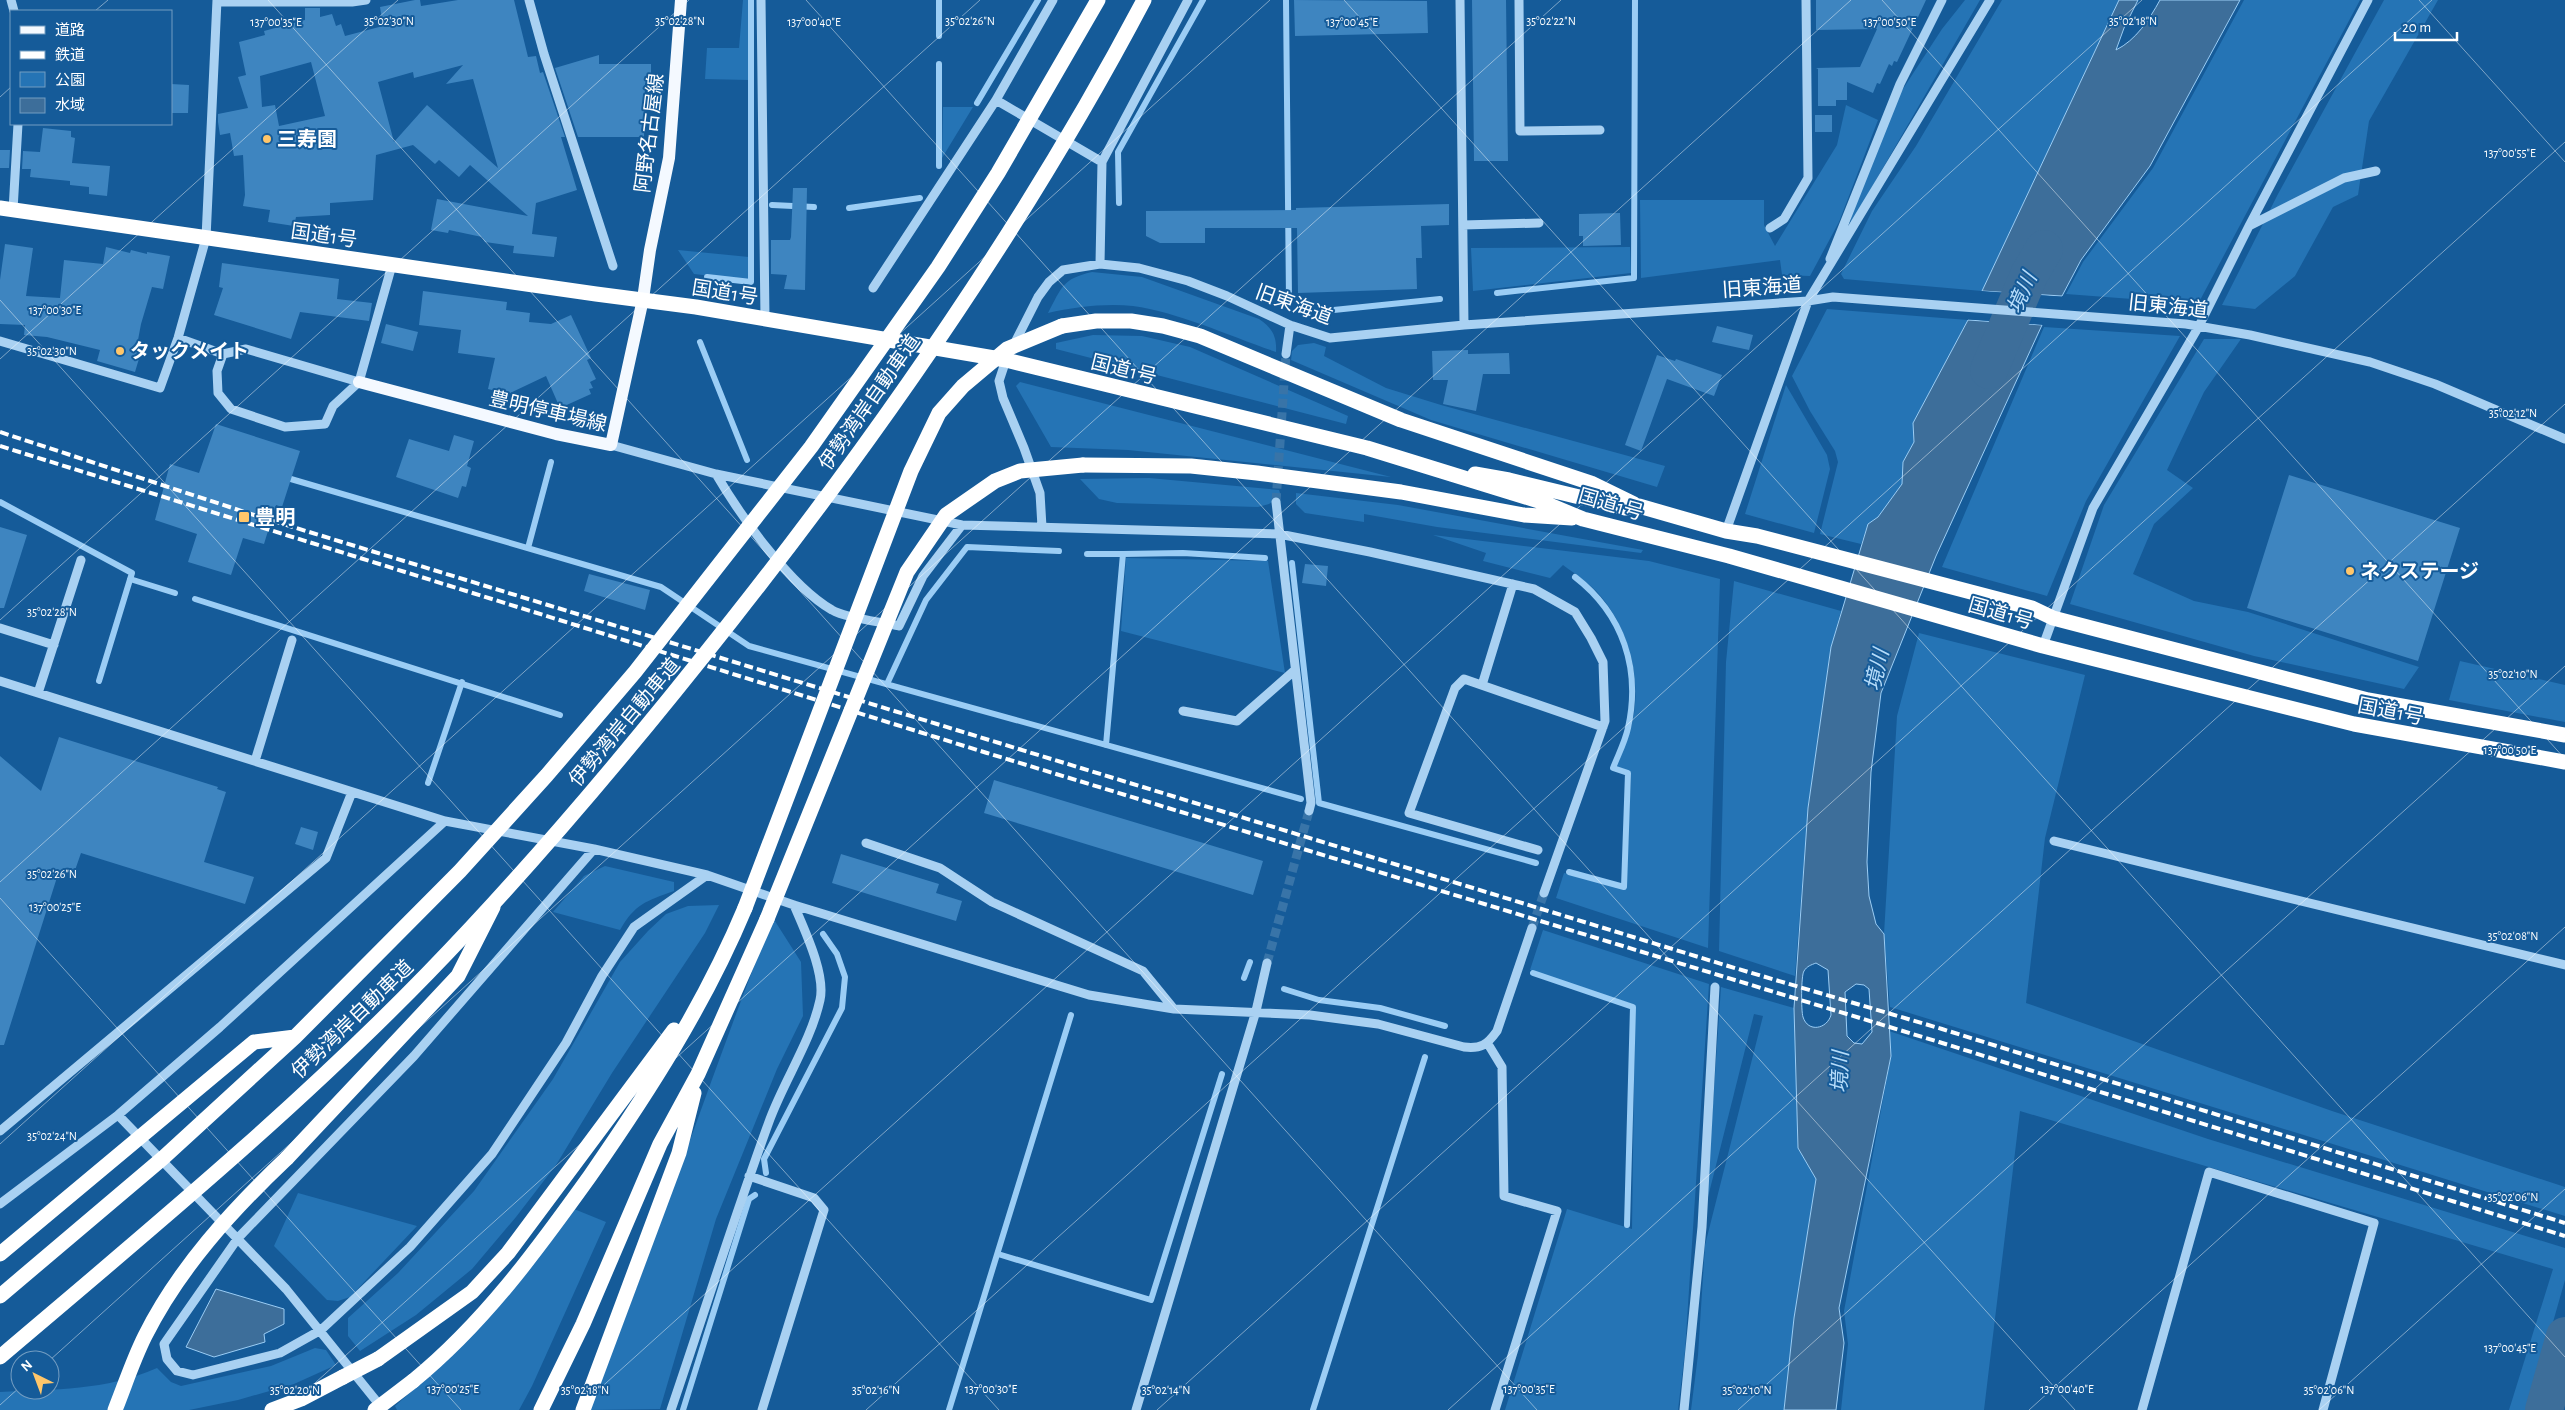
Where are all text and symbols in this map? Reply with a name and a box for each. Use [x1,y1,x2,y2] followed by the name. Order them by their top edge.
[10,10,172,125] legend
[2395,10,2458,42] scale bar
[364,15,414,27] text: 35°02'30"N
[655,15,705,27] text: 35°02'28"N
[945,15,995,27] text: 35°02'26"N
[1526,15,1576,27] text: 35°02'22"N
[2109,15,2157,27] text: 35°02'18"N
[250,16,302,28] text: 137°00'35"E
[787,16,841,28] text: 137°00'40"E
[1326,16,1378,28] text: 137°00'45"E
[1864,16,1917,28] text: 137°00'50"E
[2402,20,2431,35] text: 20 m
[55,22,85,38] text: 道路
[55,47,85,63] text: 鉄道
[55,72,85,88] text: 公園
[631,72,667,194] street label: 阿野名古屋線
[55,97,85,113] text: 水域
[277,128,337,150] place label: 三寿園
[261,133,273,145] marker: 三寿園
[2484,147,2536,159] text: 137°00'55"E
[289,220,359,251] street label: 国道1号
[2003,268,2041,317] water label: 境川
[1721,274,1803,301] street label: 旧東海道
[690,277,760,308] street label: 国道1号
[1253,281,1335,328] street label: 旧東海道
[2127,292,2209,321] street label: 旧東海道
[29,304,82,316] text: 137°00'30"E
[814,330,924,474] street label: 伊勢湾岸自動車道
[130,341,249,362] place label: タックメイト
[27,345,77,357] text: 35°02'30"N
[114,345,126,357] marker: タックメイト
[1089,351,1159,388] street label: 国道1号
[487,387,609,435] street label: 豊明停車場線
[2489,407,2537,419] text: 35°02'12"N
[1576,485,1646,524] street label: 国道1号
[255,507,295,528] place label: 豊明
[237,510,251,524] marker: 豊明
[2360,561,2479,582] place label: ネクステージ
[2344,565,2356,577] marker: ネクステージ
[1966,594,2036,633] street label: 国道1号
[27,606,77,618] text: 35°02'28"N
[1862,645,1893,693] water label: 境川
[564,654,684,790] street label: 伊勢湾岸自動車道
[2488,668,2538,680] text: 35°02'10"N
[2356,695,2426,728] street label: 国道1号
[2484,744,2537,756] text: 137°00'50"E
[27,868,77,880] text: 35°02'26"N
[29,901,81,913] text: 137°00'25"E
[2488,930,2538,942] text: 35°02'08"N
[287,956,417,1082] street label: 伊勢湾岸自動車道
[1828,1049,1852,1093] water label: 境川
[27,1130,77,1142] text: 35°02'24"N
[2488,1191,2538,1203] text: 35°02'06"N
[2484,1342,2536,1354] text: 137°00'45"E
[10,1350,60,1400] north arrow
[19,1358,35,1375] text: N
[427,1383,479,1395] text: 137°00'25"E
[965,1383,1018,1395] text: 137°00'30"E
[1503,1383,1555,1395] text: 137°00'35"E
[2040,1383,2094,1395] text: 137°00'40"E
[270,1384,320,1396] text: 35°02'20"N
[561,1384,609,1396] text: 35°02'18"N
[852,1384,900,1396] text: 35°02'16"N
[1142,1384,1190,1396] text: 35°02'14"N
[1722,1384,1772,1396] text: 35°02'10"N
[2304,1384,2354,1396] text: 35°02'06"N

